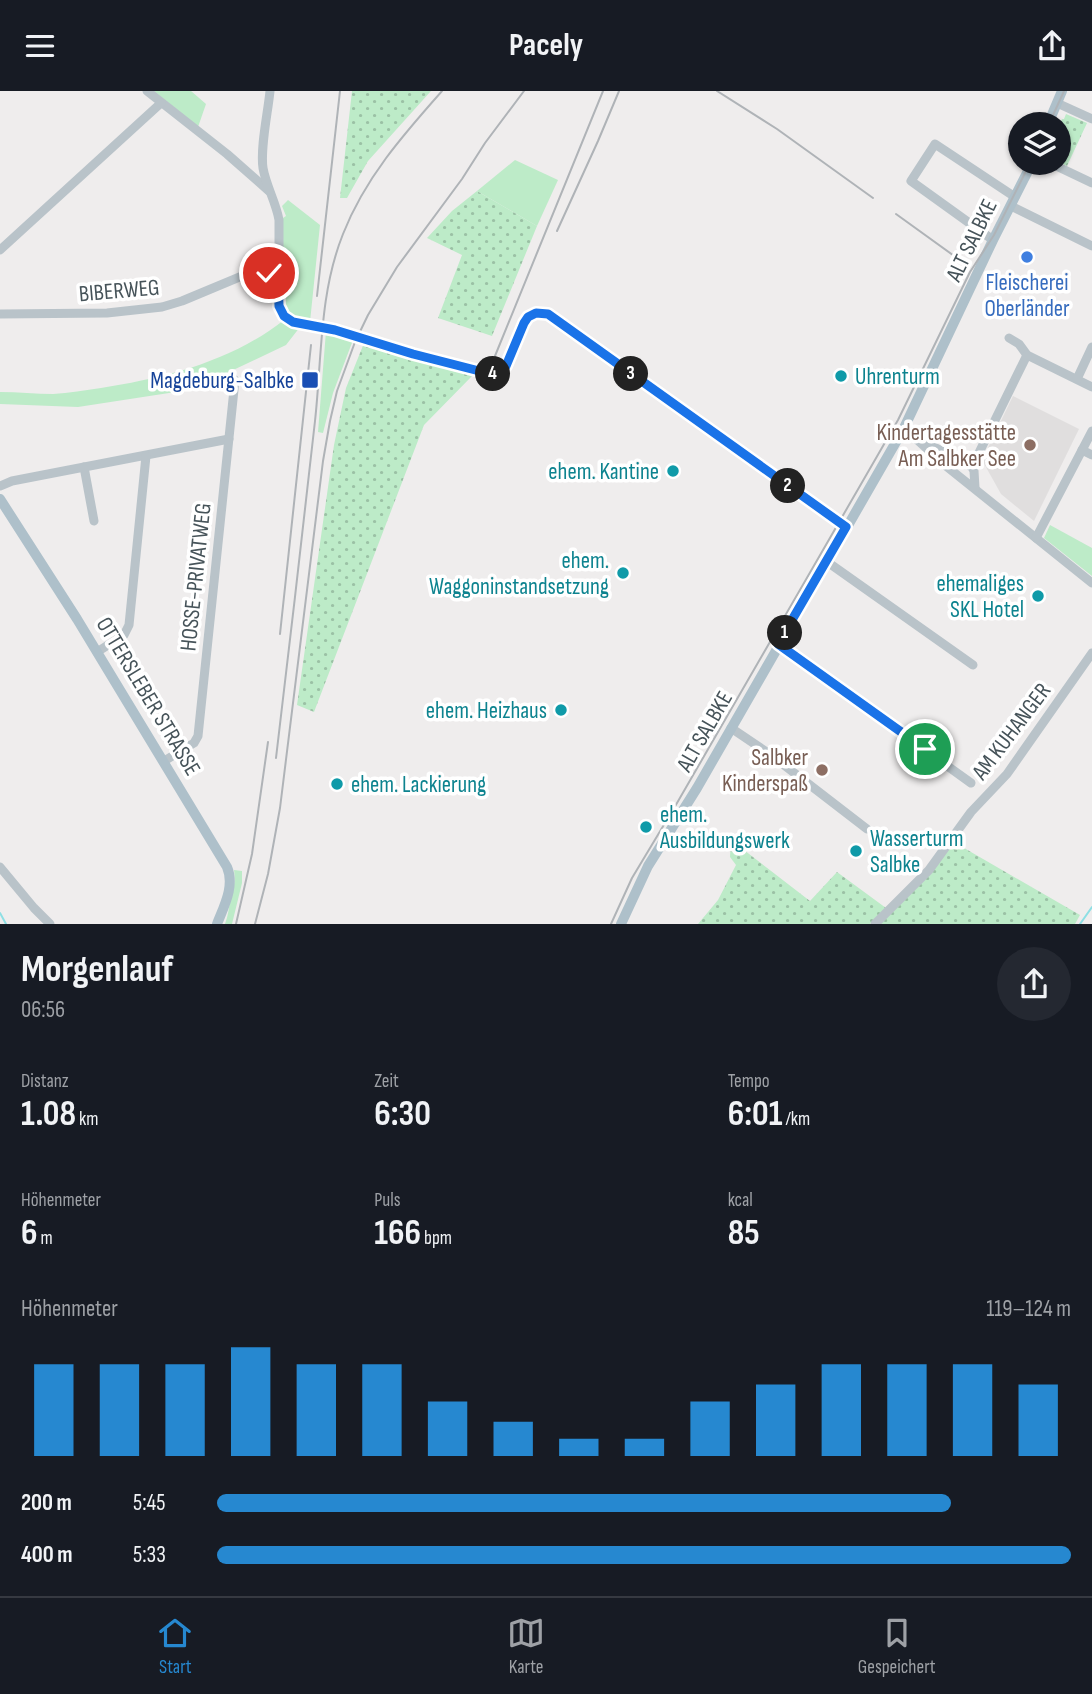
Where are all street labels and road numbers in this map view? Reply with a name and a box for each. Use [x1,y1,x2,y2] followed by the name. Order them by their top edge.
[940,195,1004,287] street label: ALT SALBKE
[78,274,161,308] street label: BIBERWEG
[174,502,218,653] street label: HOSSE-PRIVATWEG
[90,612,206,781] street label: OTTERSLEBER STRASSE
[966,677,1057,786] street label: AM KUHANGER
[670,686,739,778] street label: ALT SALBKE

